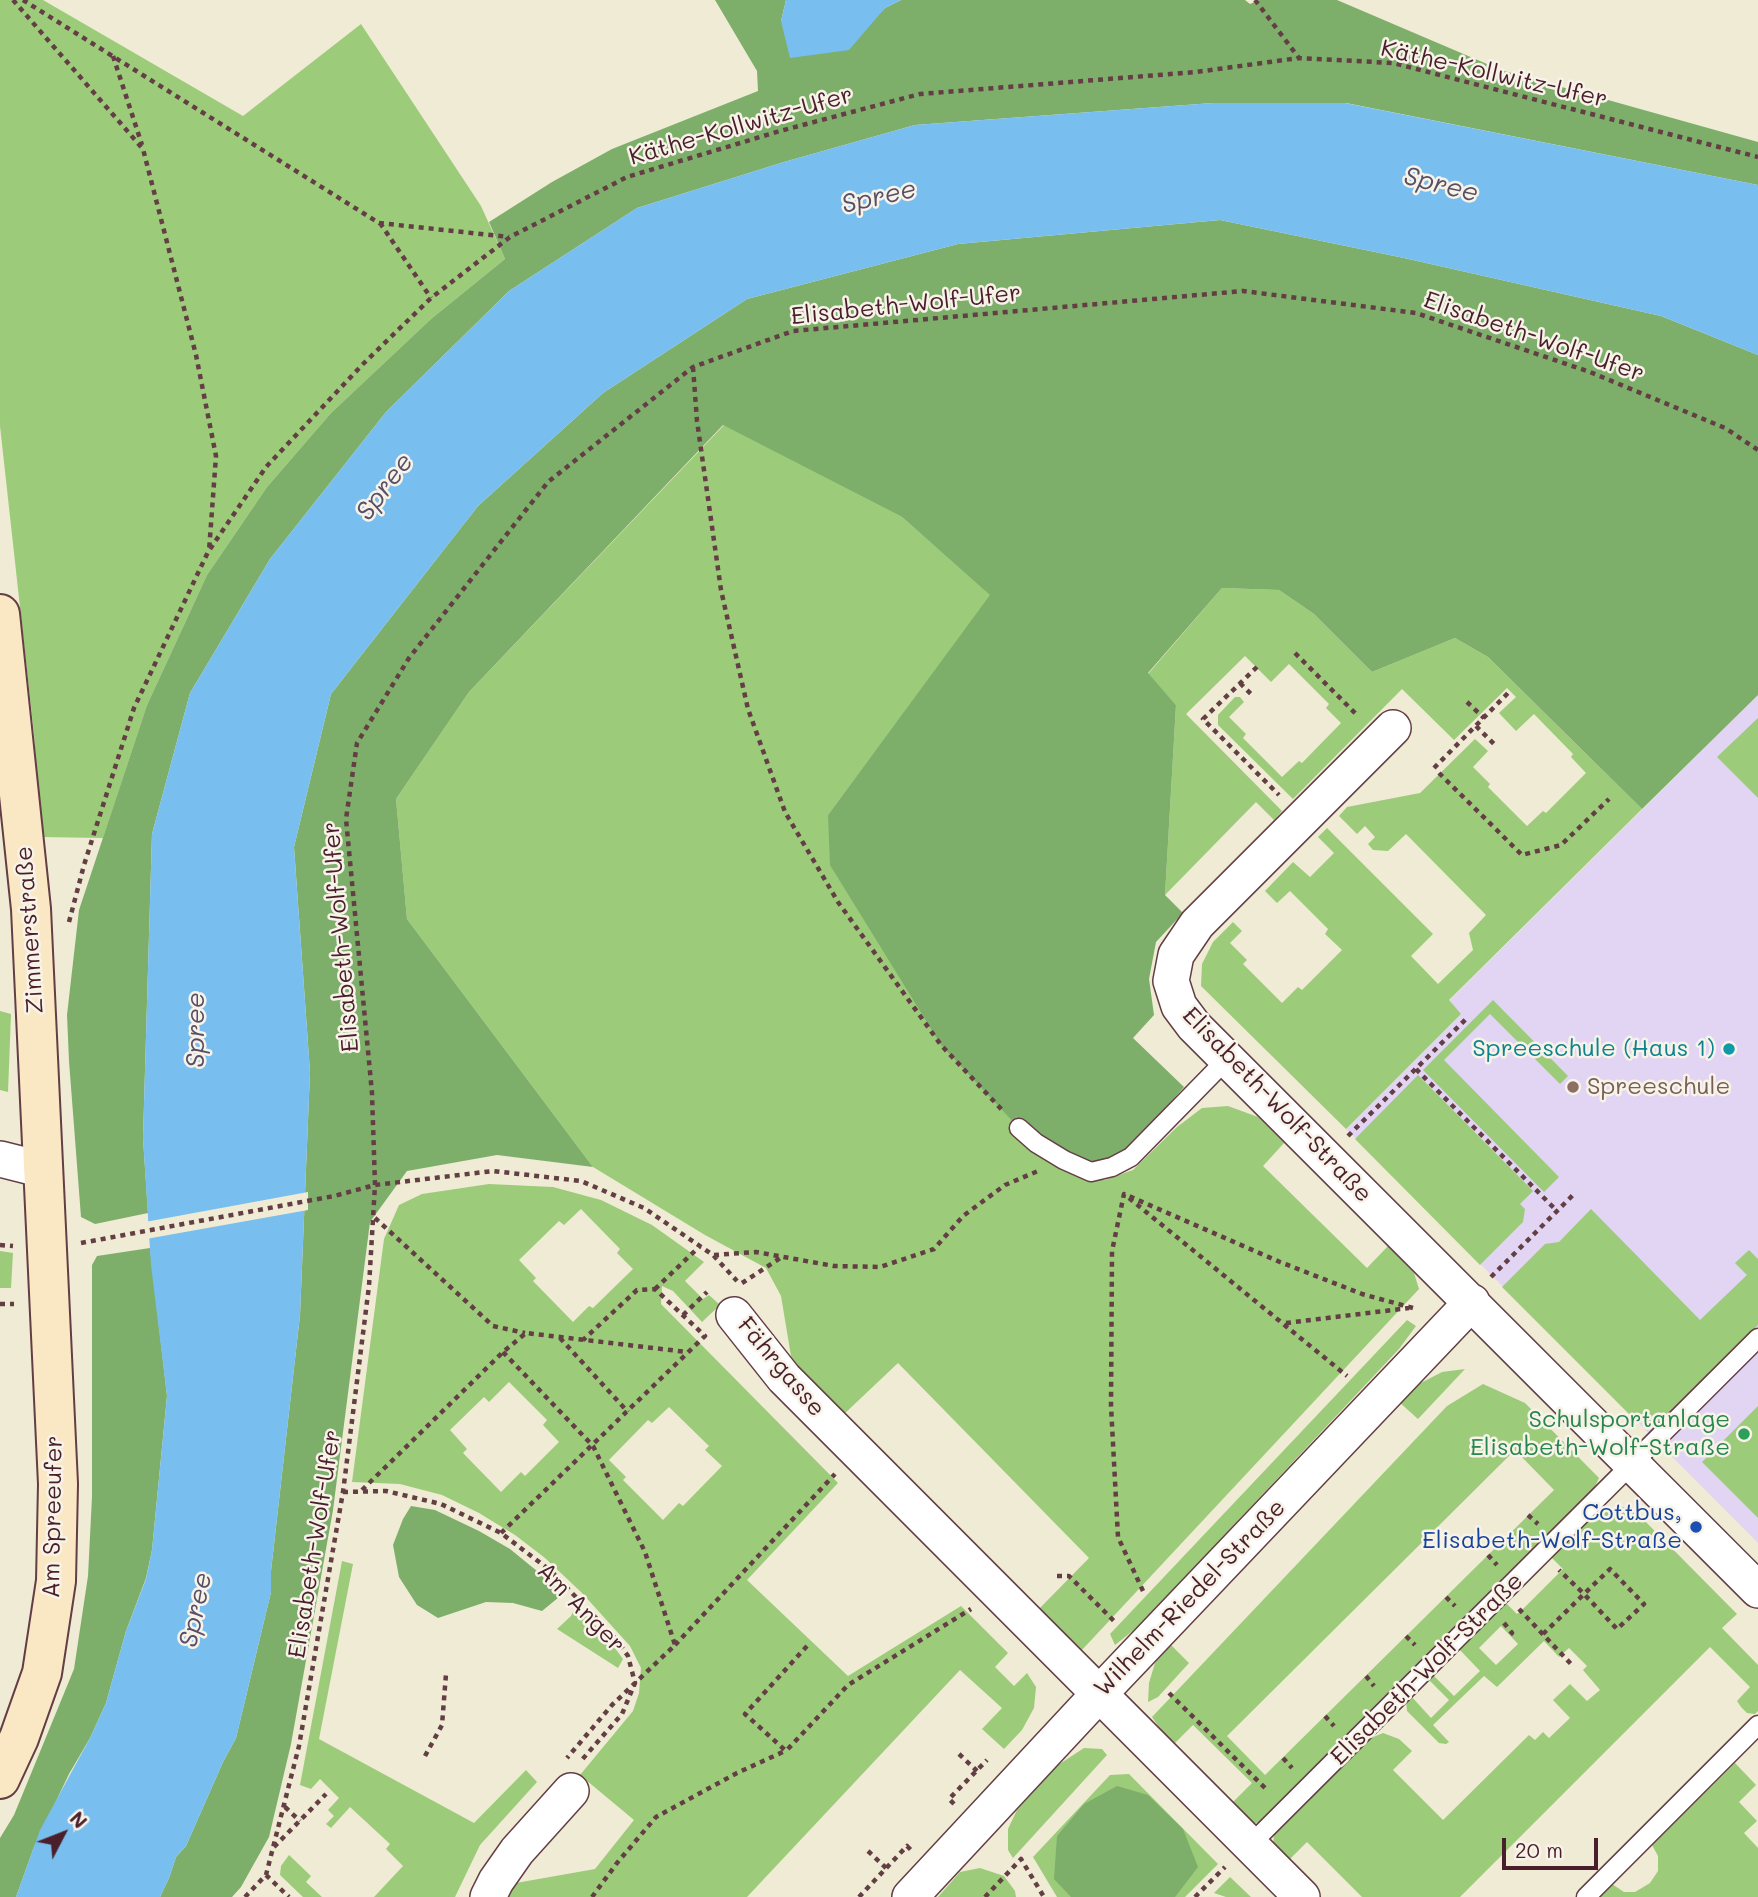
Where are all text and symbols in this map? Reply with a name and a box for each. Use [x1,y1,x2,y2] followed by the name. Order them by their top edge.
[1378,34,1610,114] street label: Käthe-Kollwitz-Ufer
[626,80,856,172] street label: Käthe-Kollwitz-Ufer
[1400,161,1482,209] water label: Spree
[839,173,919,221] water label: Spree
[790,279,1022,331] street label: Elisabeth-Wolf-Ufer
[1420,286,1648,388] street label: Elisabeth-Wolf-Ufer
[350,447,420,527] water label: Spree
[317,821,365,1053] street label: Elisabeth-Wolf-Ufer
[10,845,50,1015] street label: Zimmerstraße
[180,992,212,1068] water label: Spree
[1176,1001,1378,1209] street label: Elisabeth-Wolf-Straße
[1472,1035,1715,1063] place label: Spreeschule (Haus 1)
[1721,1041,1737,1057] marker: Spreeschule (Haus 1)
[1587,1073,1730,1101] place label: Spreeschule
[1565,1079,1581,1095] marker: Spreeschule
[731,1311,831,1423] street label: Fährgasse
[1470,1406,1730,1462] place label: Schulsportanlage Elisabeth-Wolf-Straße
[1736,1426,1752,1442] marker: Schulsportanlage Elisabeth-Wolf-Straße
[283,1428,347,1660] street label: Elisabeth-Wolf-Ufer
[37,1435,69,1599] street label: Am Spreeufer
[1088,1493,1292,1703] street label: Wilhelm-Riedel-Straße
[1422,1499,1682,1555] place label: Cottbus, Elisabeth-Wolf-Straße
[1688,1519,1704,1535] marker: Cottbus, Elisabeth-Wolf-Straße
[531,1557,631,1659] street label: Am Anger
[1325,1567,1529,1771] street label: Elisabeth-Wolf-Straße
[173,1570,219,1650] water label: Spree
[28,1799,98,1869] north arrow
[65,1806,93,1833] text: N
[1506,1824,1602,1868] scale bar
[1515,1836,1563,1863] text: 20 m

